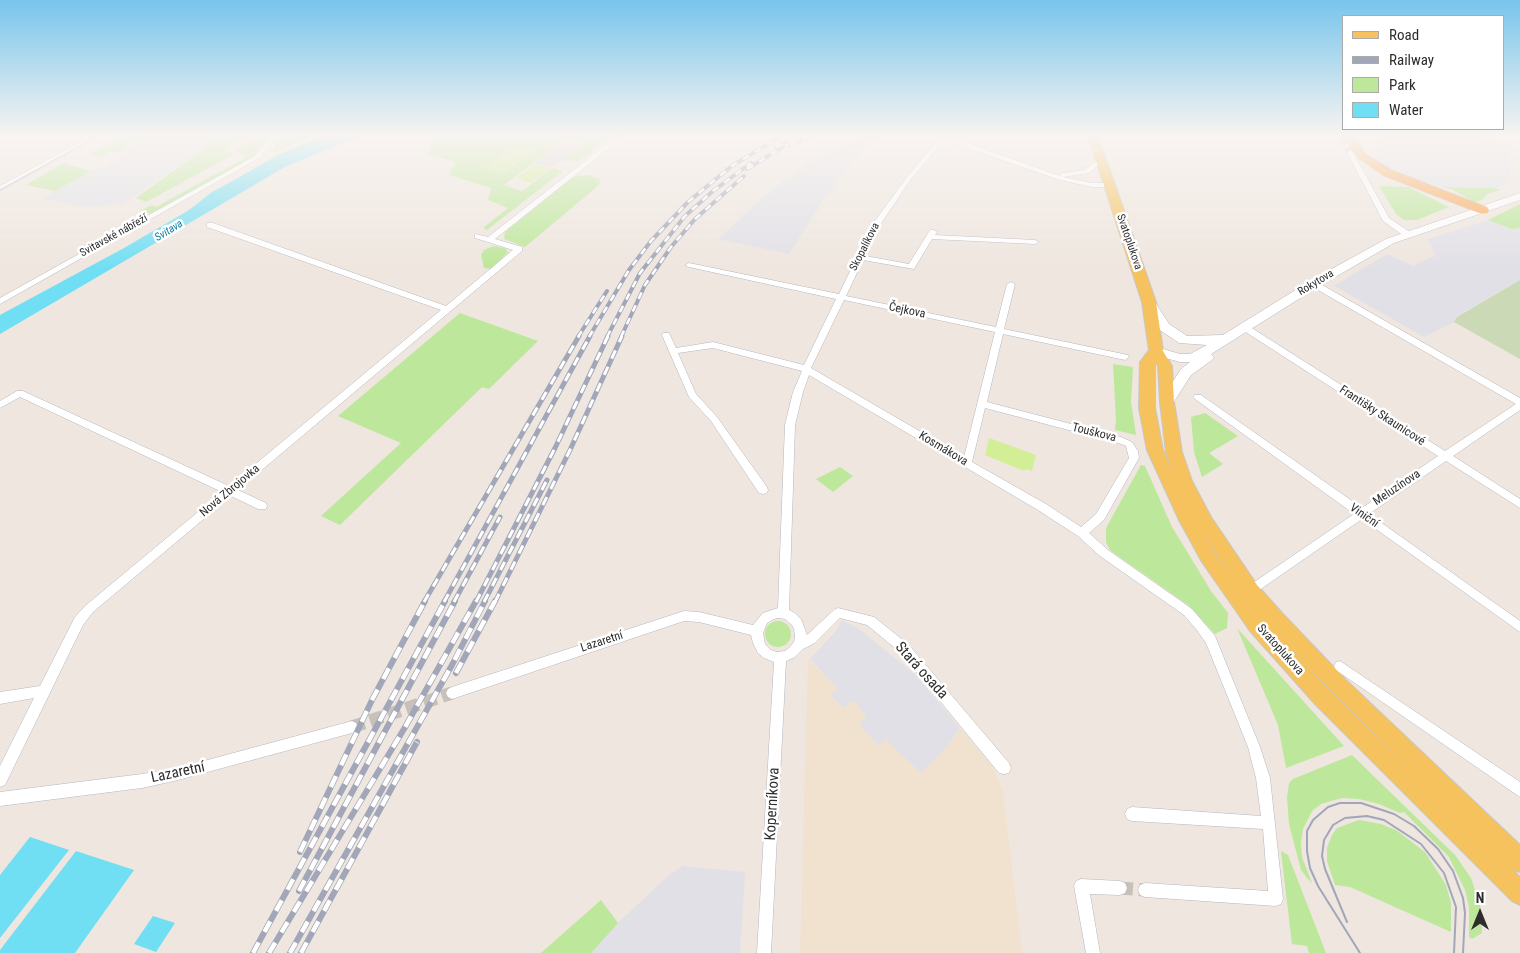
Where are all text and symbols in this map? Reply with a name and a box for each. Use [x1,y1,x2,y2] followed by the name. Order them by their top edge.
[1342,15,1505,130] legend
[1389,26,1419,44] text: Road
[1389,51,1434,69] text: Railway
[1389,76,1416,94] text: Park
[1389,101,1423,119] text: Water
[78,212,150,260] street label: Svitavské nábřeží
[1113,213,1145,271] street label: Svatoplukova
[153,217,185,245] water label: Svitava
[847,221,883,273] street label: Skopalíkova
[1296,267,1336,299] street label: Rokytova
[887,300,927,322] street label: Čejkova
[1336,383,1428,449] street label: Františky Skaunicové
[1070,421,1118,445] street label: Touškova
[916,429,970,469] street label: Kosmákova
[197,462,263,520] street label: Nová Zbrojovka
[1371,467,1423,509] street label: Meluzínova
[1347,501,1381,531] street label: Viniční
[1254,622,1306,678] street label: Svatoplukova
[579,628,625,656] street label: Lazaretní
[891,639,951,703] street label: Stará osada
[149,759,207,787] street label: Lazaretní
[762,767,784,841] street label: Koperníkova
[1455,888,1505,938] north arrow
[1476,890,1484,906] text: N

